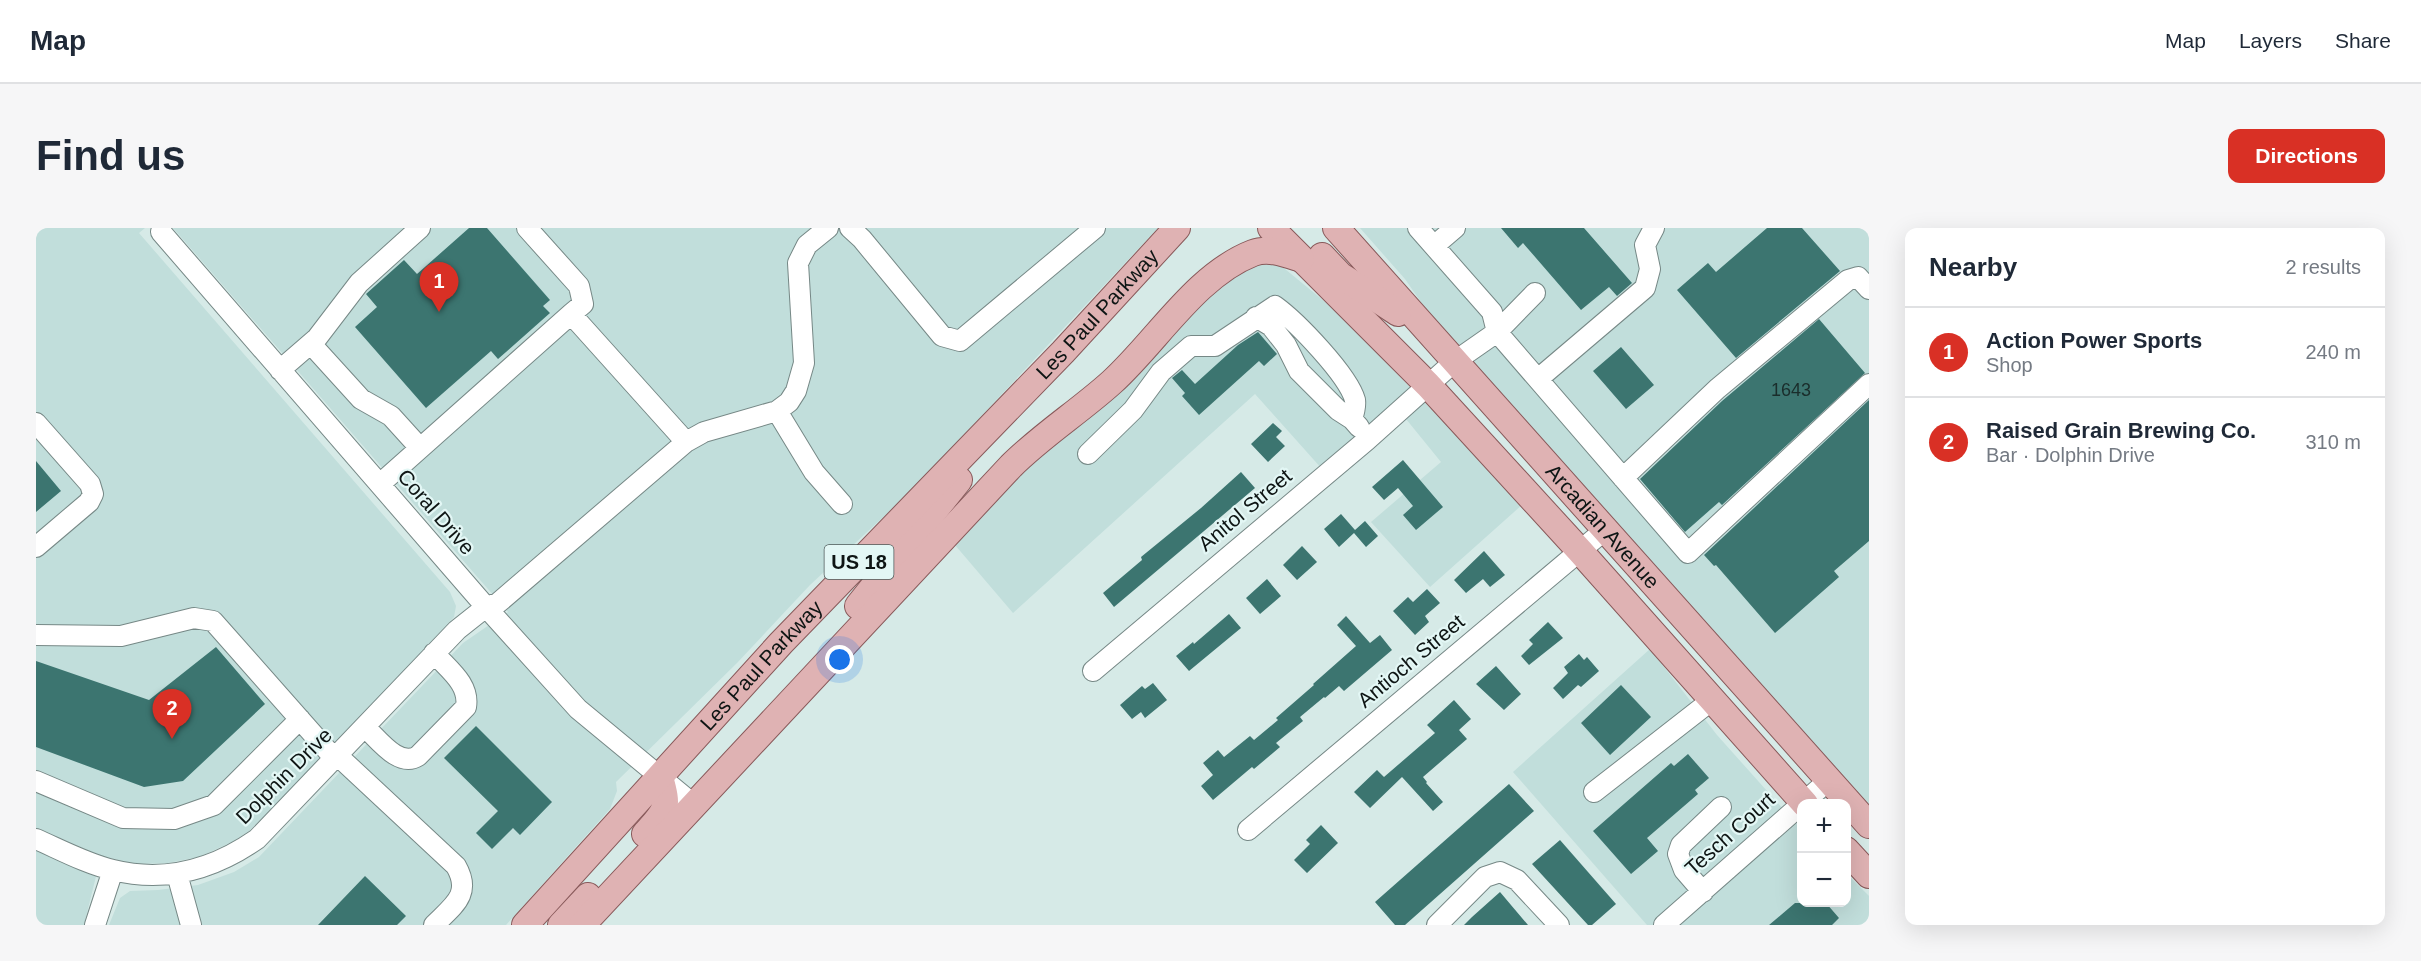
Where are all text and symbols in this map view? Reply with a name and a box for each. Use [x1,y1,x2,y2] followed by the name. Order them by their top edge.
[30,25,86,56] text: Map
[2165,29,2206,52] text: Map
[2239,29,2302,52] text: Layers
[2335,29,2391,52] text: Share
[2228,129,2385,183] button: Directions
[36,132,185,179] text: Find us
[1031,244,1163,383] street label: Les Paul Parkway
[1929,252,2017,282] text: Nearby
[2285,256,2361,278] text: 2 results
[420,262,458,312] pin: 1
[1986,328,2202,353] text: Action Power Sports
[1943,341,1954,363] text: 1
[2305,341,2361,363] text: 240 m
[1986,354,2033,376] text: Shop
[1771,380,1811,400] house number: 1643
[1986,418,2256,443] text: Raised Grain Brewing Co.
[1943,431,1954,453] text: 2
[2305,431,2361,453] text: 310 m
[1986,444,2155,466] text: Bar · Dolphin Drive
[1541,459,1664,593] street label: Arcadian Avenue
[393,464,480,559] street label: Coral Drive
[1193,464,1296,555] street label: Anitol Street
[824,545,894,579] road number: US 18
[696,595,827,735] street label: Les Paul Parkway
[1353,609,1469,712] street label: Antioch Street
[825,645,854,674] your location
[152,690,192,739] pin: 2
[231,723,336,828] street label: Dolphin Drive
[1680,787,1779,880] street label: Tesch Court
[1797,799,1851,907] map controls
[1797,799,1851,853] button: +
[1797,853,1851,907] button: −

